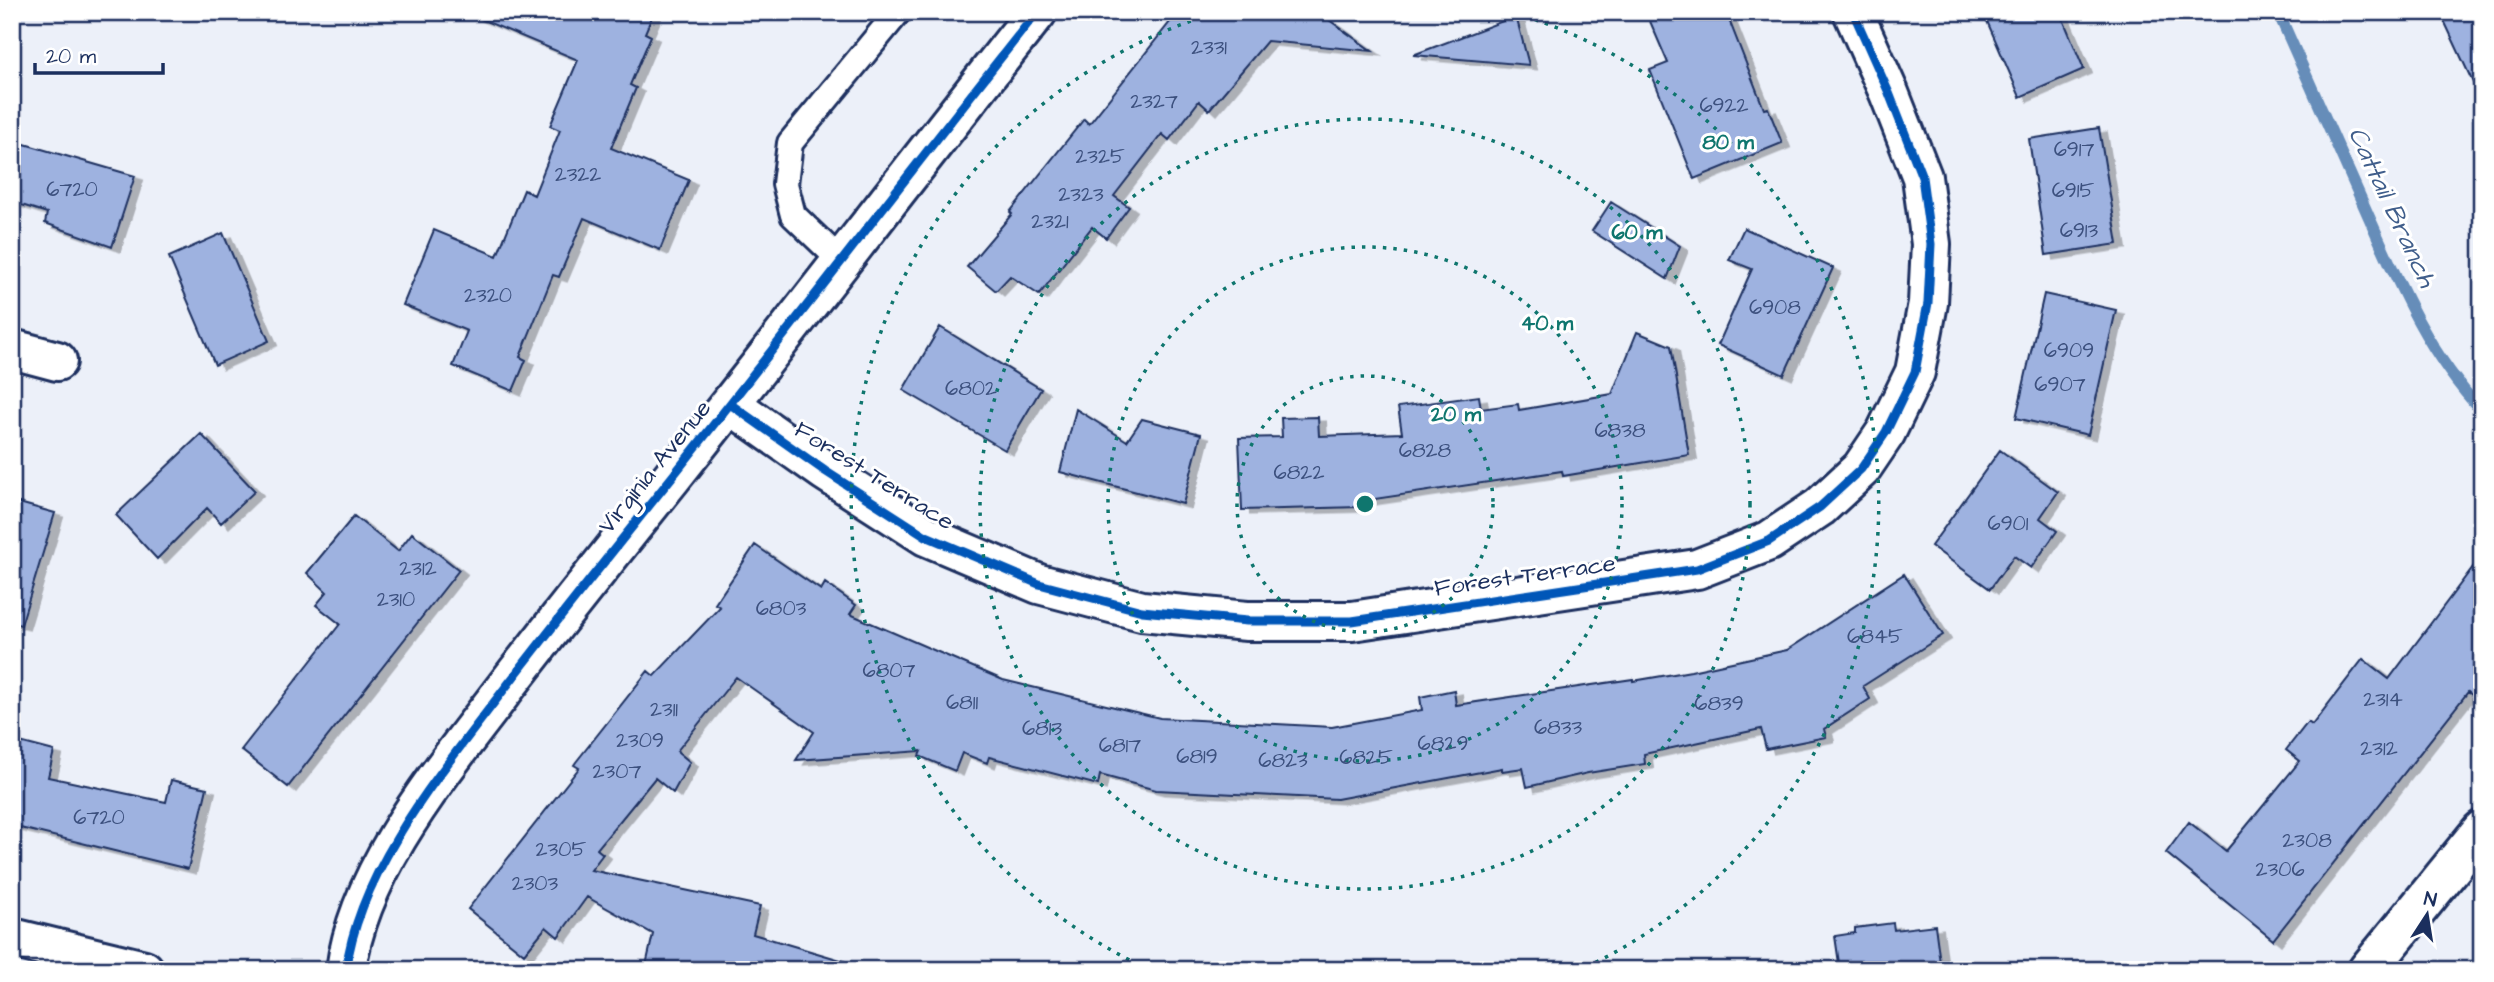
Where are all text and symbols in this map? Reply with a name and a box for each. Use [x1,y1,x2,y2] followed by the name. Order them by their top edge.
[35,32,163,76] scale bar
[1191,33,1227,62] house number: 2331
[46,42,97,71] text: 20 m
[1130,87,1178,116] house number: 2327
[1699,91,1749,120] house number: 6922
[2339,121,2445,294] water label: Cattail Branch
[1702,128,1754,157] text: 80 m
[2054,135,2094,164] house number: 6917
[1075,142,1125,171] house number: 2325
[555,160,601,189] house number: 2322
[46,175,98,204] house number: 6720
[2052,176,2094,205] house number: 6915
[1058,180,1104,209] house number: 2323
[1031,207,1069,236] house number: 2321
[2060,216,2099,245] house number: 6913
[1611,218,1663,247] text: 60 m
[464,281,512,310] house number: 2320
[1749,293,1801,322] house number: 6908
[1521,309,1574,338] text: 40 m
[2044,336,2094,365] house number: 6909
[2034,370,2086,399] house number: 6907
[945,374,997,403] house number: 6802
[590,393,720,542] street label: Virginia Avenue
[1430,400,1482,429] text: 20 m
[788,413,960,539] street label: Forest Terrace
[1594,416,1646,445] house number: 6838
[1399,436,1452,465] house number: 6828
[1274,458,1324,487] house number: 6822
[1353,492,1377,516] centre of rings
[1987,509,2029,538] house number: 6901
[1432,546,1618,606] street label: Forest Terrace
[399,554,437,583] house number: 2312
[377,585,415,614] house number: 2310
[756,594,807,623] house number: 6803
[1847,622,1903,651] house number: 6845
[863,656,916,685] house number: 6807
[2363,685,2403,714] house number: 2314
[946,688,978,717] house number: 6811
[1694,689,1744,718] house number: 6839
[650,695,678,724] house number: 2311
[1534,713,1582,742] house number: 6833
[1022,714,1062,743] house number: 6813
[616,726,664,755] house number: 2309
[1418,729,1468,758] house number: 6829
[1099,731,1141,760] house number: 6817
[2360,734,2398,763] house number: 2312
[1176,742,1218,771] house number: 6819
[1339,743,1393,772] house number: 6825
[1258,746,1308,775] house number: 6823
[593,757,642,786] house number: 2307
[73,803,125,832] house number: 6720
[2282,826,2332,855] house number: 2308
[536,835,587,864] house number: 2305
[2255,855,2305,884] house number: 2306
[512,869,559,898] house number: 2303
[2392,880,2462,950] north arrow
[2422,885,2439,914] text: N

